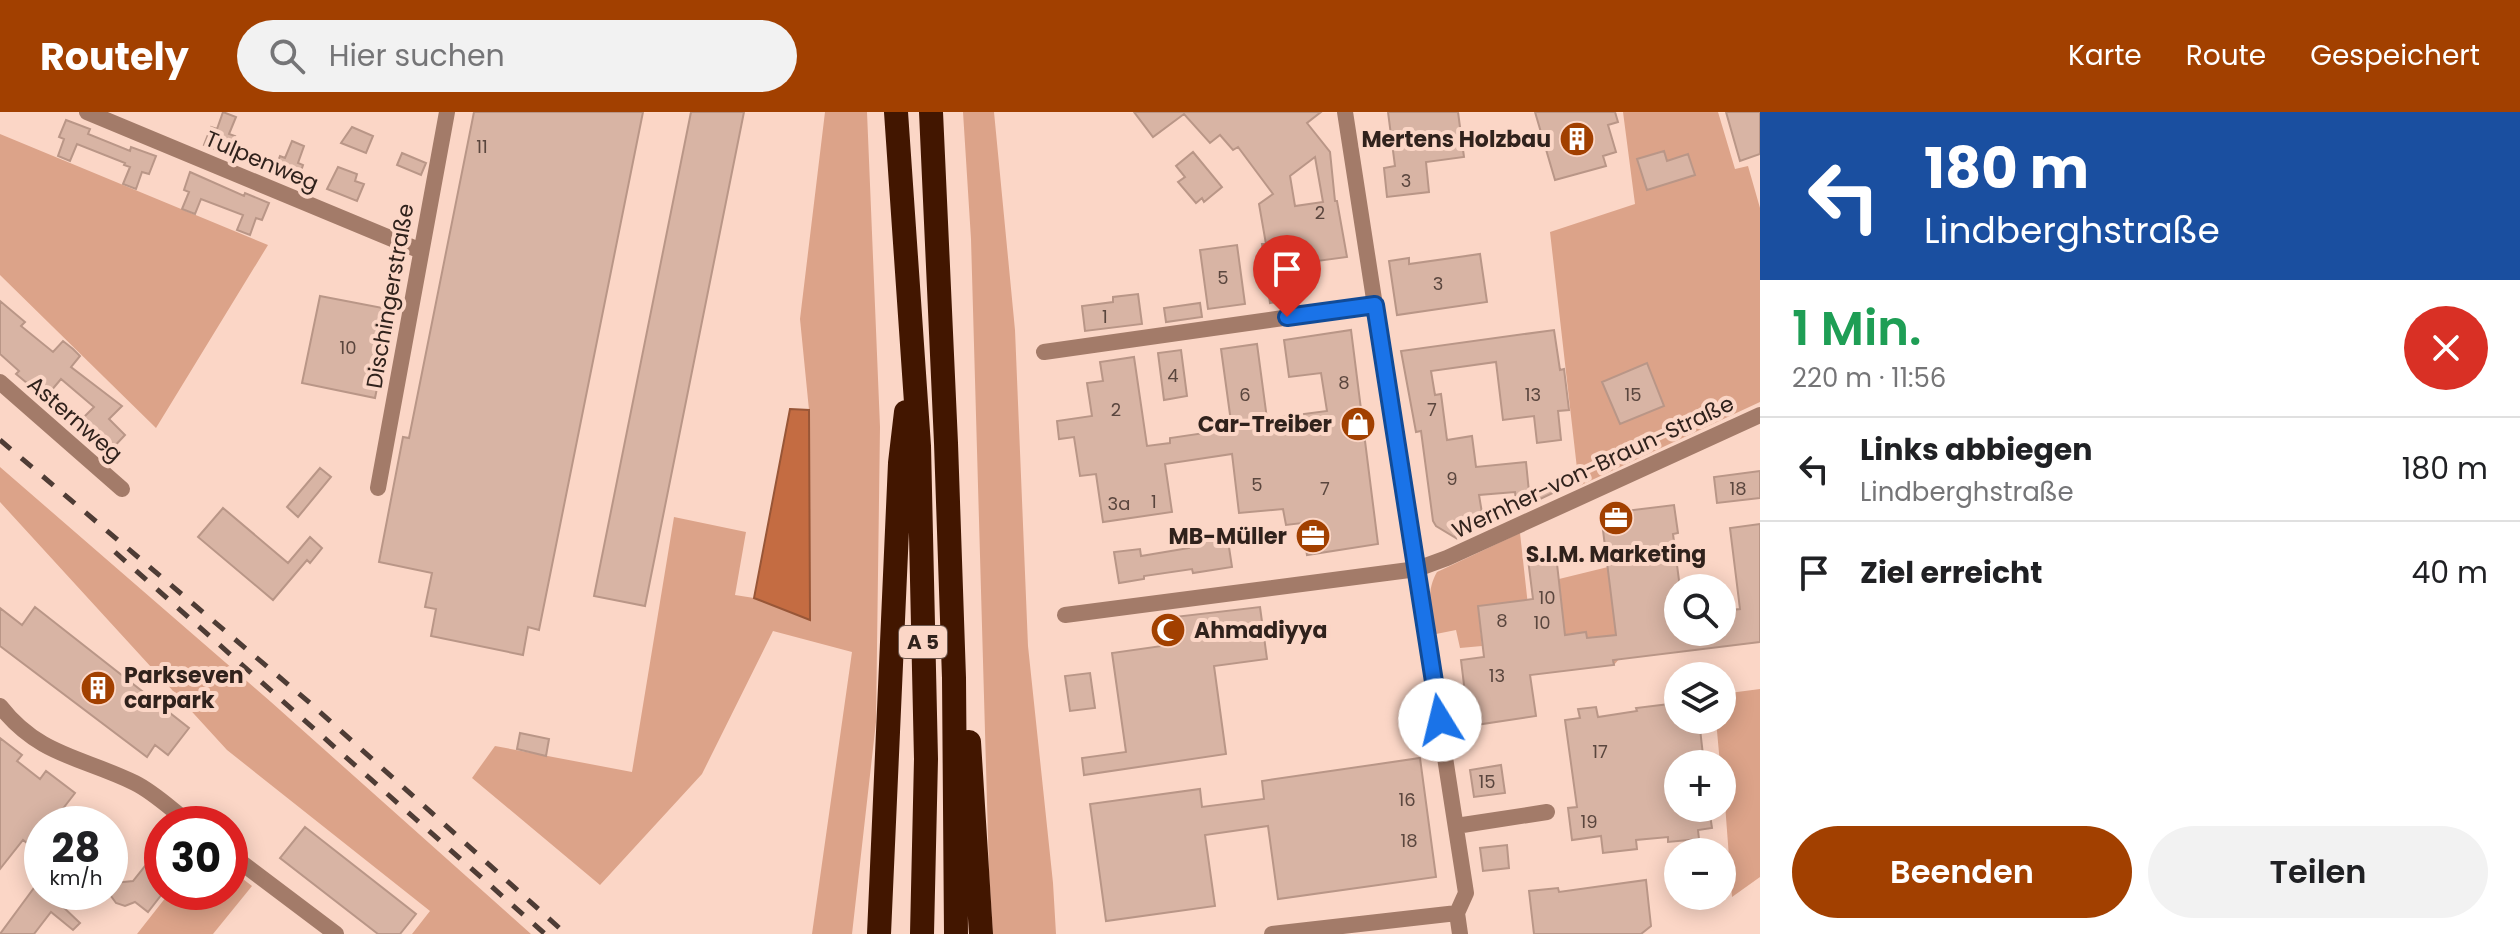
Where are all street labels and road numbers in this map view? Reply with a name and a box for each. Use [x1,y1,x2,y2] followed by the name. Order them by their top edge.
[200,123,324,199] street label: Tulpenweg
[358,201,422,391] street label: Dischingerstraße
[21,369,129,469] street label: Asternweg
[1447,388,1739,546] street label: Wernher-von-Braun-Straße
[899,626,947,658] road number: A 5

